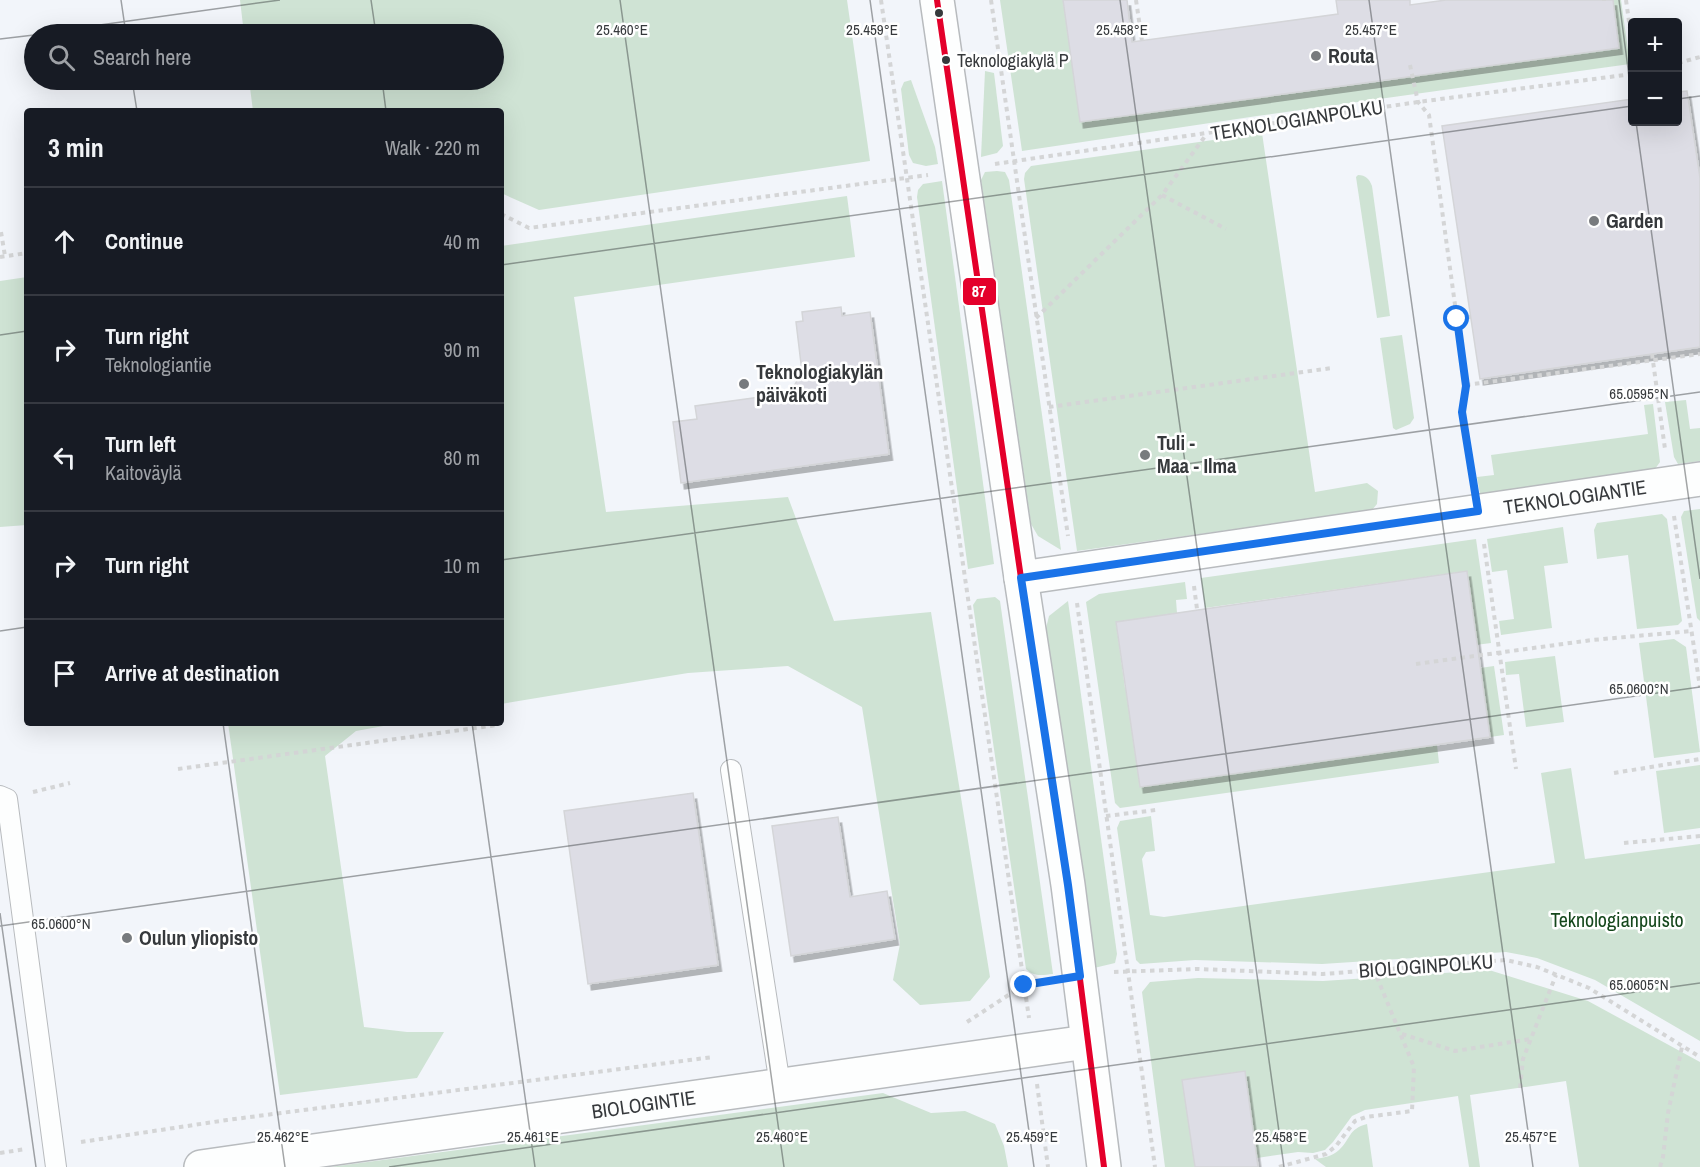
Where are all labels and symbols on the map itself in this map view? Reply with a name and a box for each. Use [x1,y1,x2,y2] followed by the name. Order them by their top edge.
[933,7,945,19] unlabelled marker
[596,19,648,40] text: 25.460°E
[846,19,898,40] text: 25.459°E
[1096,19,1148,40] text: 25.458°E
[1345,19,1397,40] text: 25.457°E
[1328,42,1374,69] place label: Routa
[957,48,1069,73] place label: Teknologiakylä P
[1309,49,1323,63] marker: Routa
[940,54,952,66] marker: Teknologiakylä P
[1209,93,1385,146] street label: TEKNOLOGIANPOLKU
[1606,207,1663,234] place label: Garden
[1587,214,1601,228] marker: Garden
[962,277,997,306] line badge: 87
[972,280,986,302] text: 87
[1443,305,1469,331] route start
[756,358,883,408] place label: Teknologiakylän päiväkoti
[737,377,751,391] marker: Teknologiakylän päiväkoti
[1609,383,1669,404] text: 65.0595°N
[1157,429,1236,479] place label: Tuli - Maa - Ilma
[1138,448,1152,462] marker: Tuli - Maa - Ilma
[1502,473,1648,520] street label: TEKNOLOGIANTIE
[1609,678,1669,699] text: 65.0600°N
[1550,906,1684,933] park label: Teknologianpuisto
[31,913,91,934] text: 65.0600°N
[139,924,258,951] place label: Oulun yliopisto
[120,931,134,945] marker: Oulun yliopisto
[1358,947,1494,984] street label: BIOLOGINPOLKU
[1010,971,1036,997] route end
[1609,974,1669,995] text: 65.0605°N
[590,1083,697,1125] street label: BIOLOGINTIE
[257,1126,309,1147] text: 25.462°E
[507,1126,559,1147] text: 25.461°E
[756,1126,808,1147] text: 25.460°E
[1006,1126,1058,1147] text: 25.459°E
[1255,1126,1307,1147] text: 25.458°E
[1505,1126,1557,1147] text: 25.457°E

